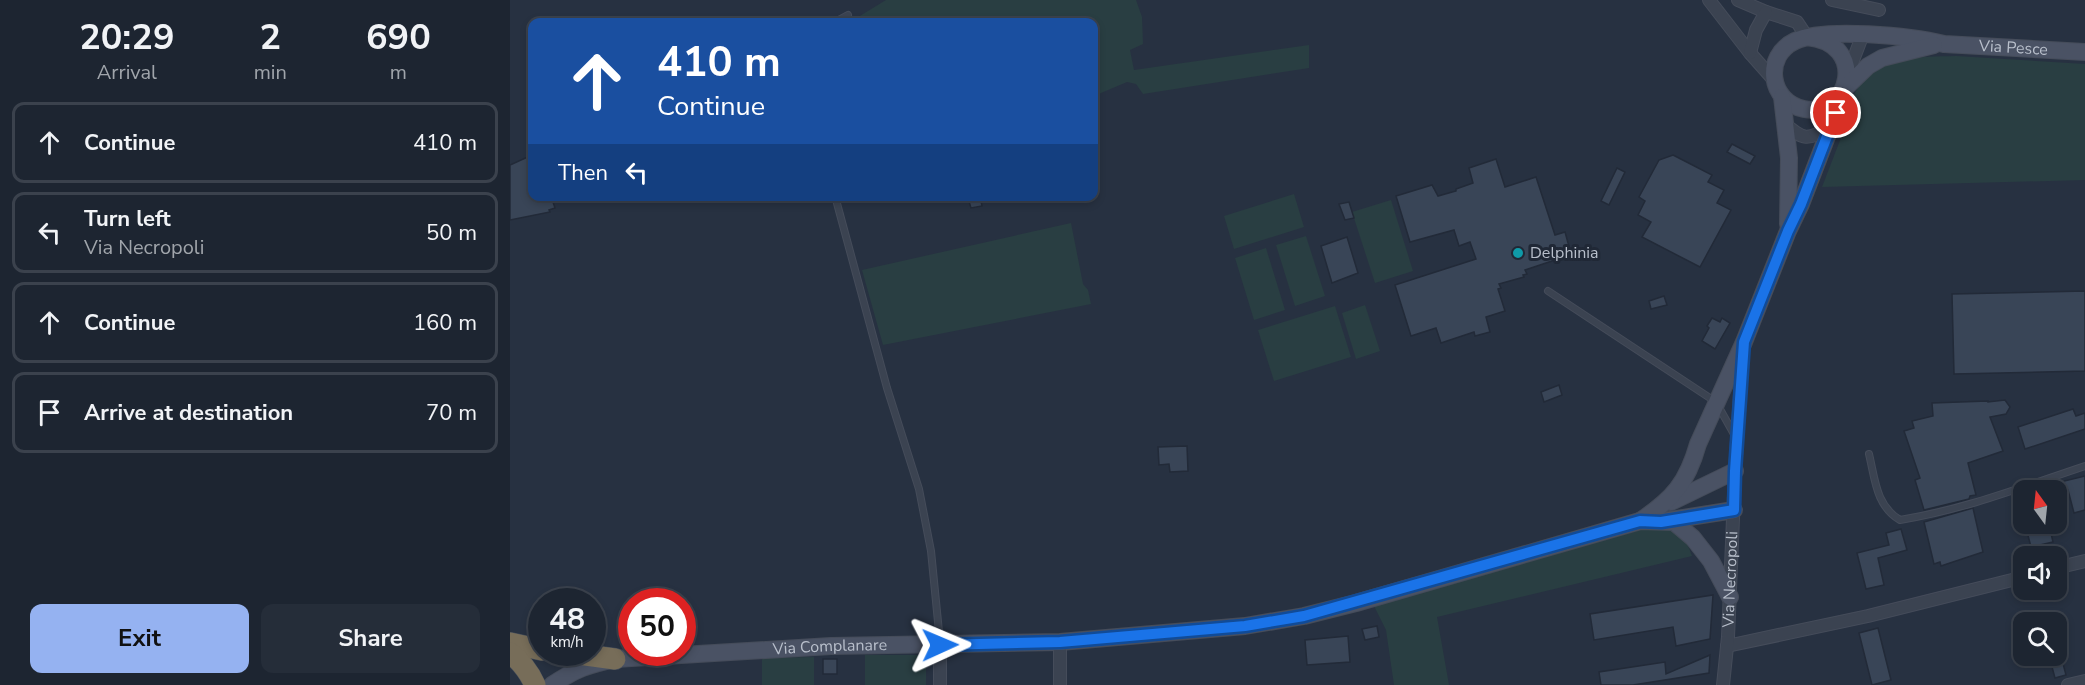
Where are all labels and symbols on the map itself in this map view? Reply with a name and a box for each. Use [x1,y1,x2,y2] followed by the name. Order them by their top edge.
[1977,35,2049,61] street label: Via Pesce
[1810,87,1861,138] pin
[1530,242,1599,264] place label: Delphinia
[1511,246,1525,260] marker: Delphinia
[2013,480,2067,534] north arrow
[1717,531,1743,629] street label: Via Necropoli
[618,588,696,666] speed limit sign: 50
[908,613,972,677] position arrow
[771,634,887,661] street label: Via Complanare

